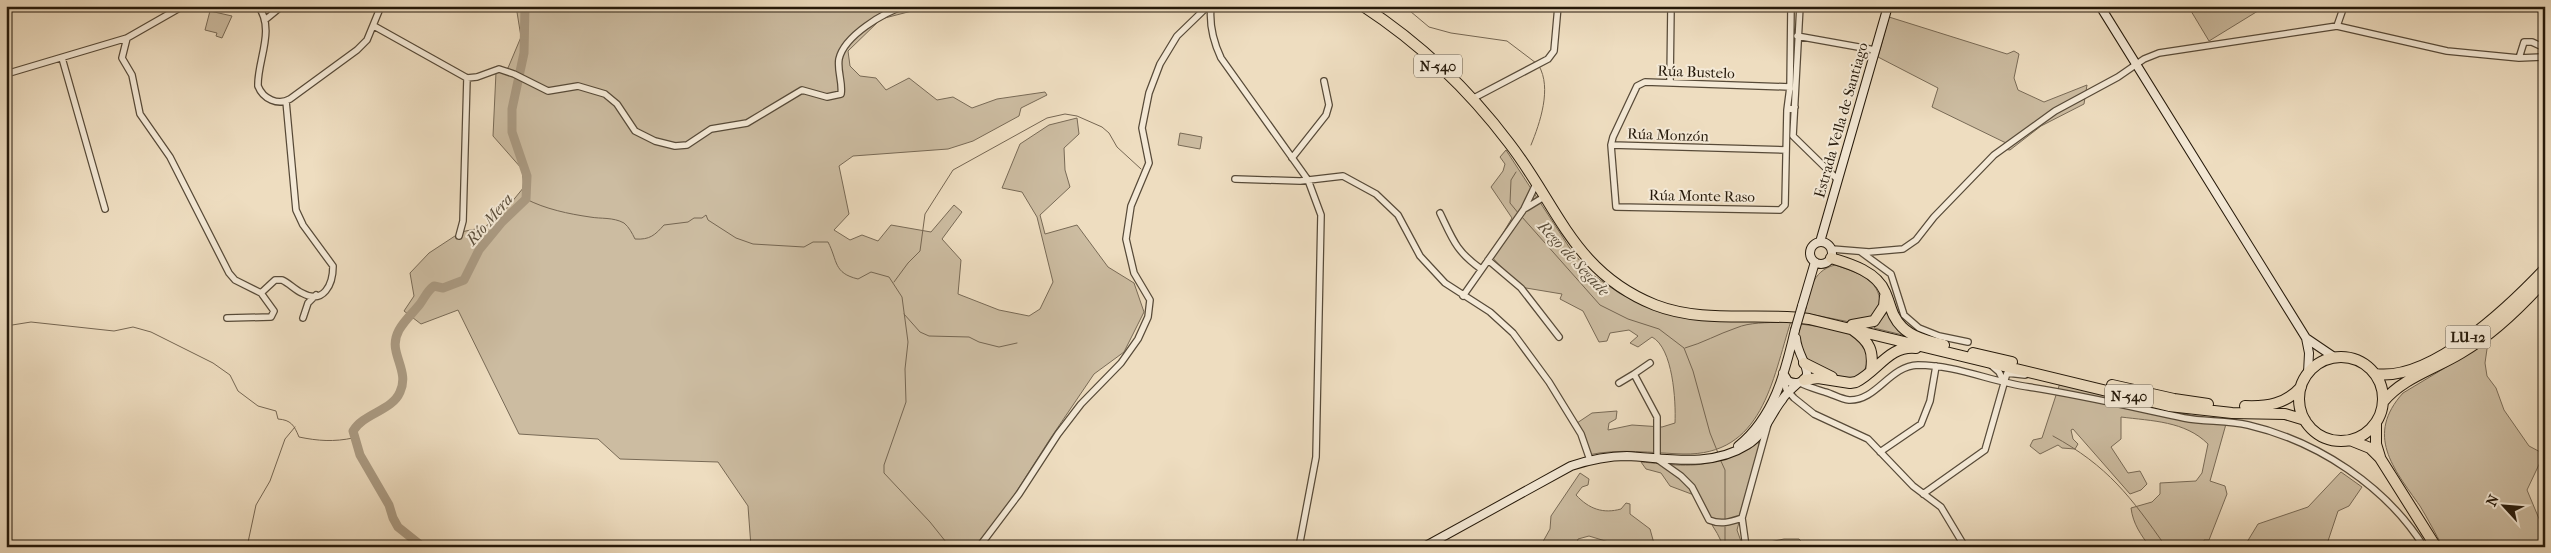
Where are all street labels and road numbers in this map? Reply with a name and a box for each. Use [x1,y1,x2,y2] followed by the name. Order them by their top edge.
[1810,40,1872,200] street label: Estrada Vella de Santiago
[1414,54,1462,78] road number: N-540
[1657,62,1735,82] street label: Rúa Bustelo
[1627,125,1710,145] street label: Rúa Monzón
[1649,186,1756,206] street label: Rúa Monte Raso
[2446,326,2490,348] road number: LU-12
[2105,384,2153,408] road number: N-540

